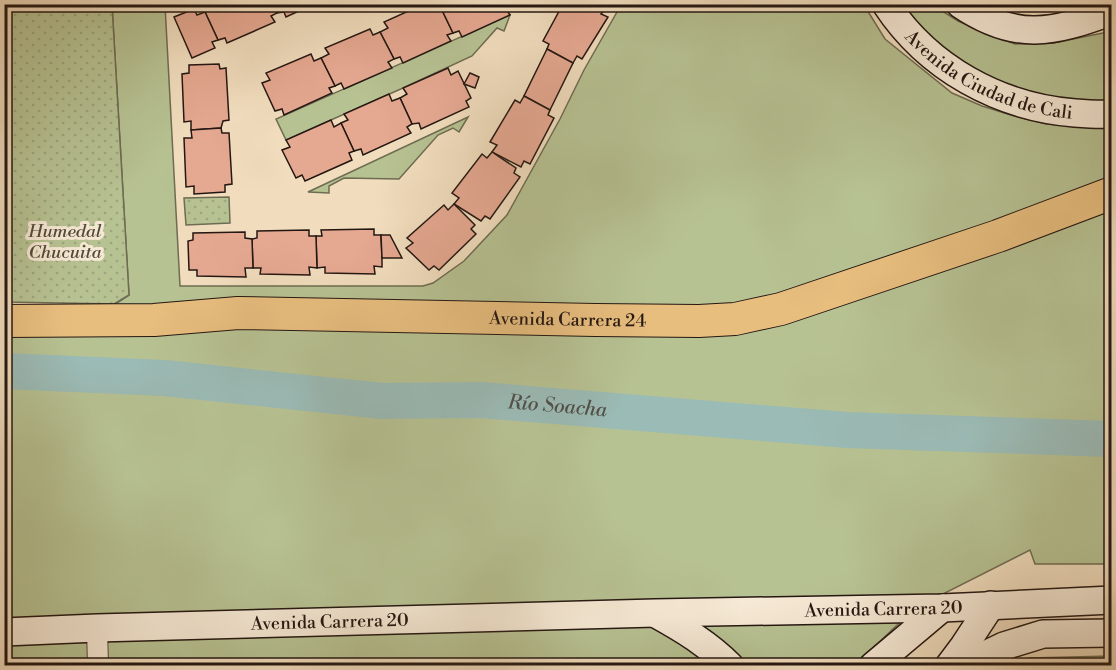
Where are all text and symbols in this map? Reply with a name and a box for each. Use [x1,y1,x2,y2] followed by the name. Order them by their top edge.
[899,24,1074,124] street label: Avenida Ciudad de Cali
[27,220,102,264] park label: Humedal Chucuita
[488,306,647,332] street label: Avenida Carrera 24
[506,390,609,423] water label: Río Soacha
[803,596,963,622] street label: Avenida Carrera 20
[249,608,409,635] street label: Avenida Carrera 20

